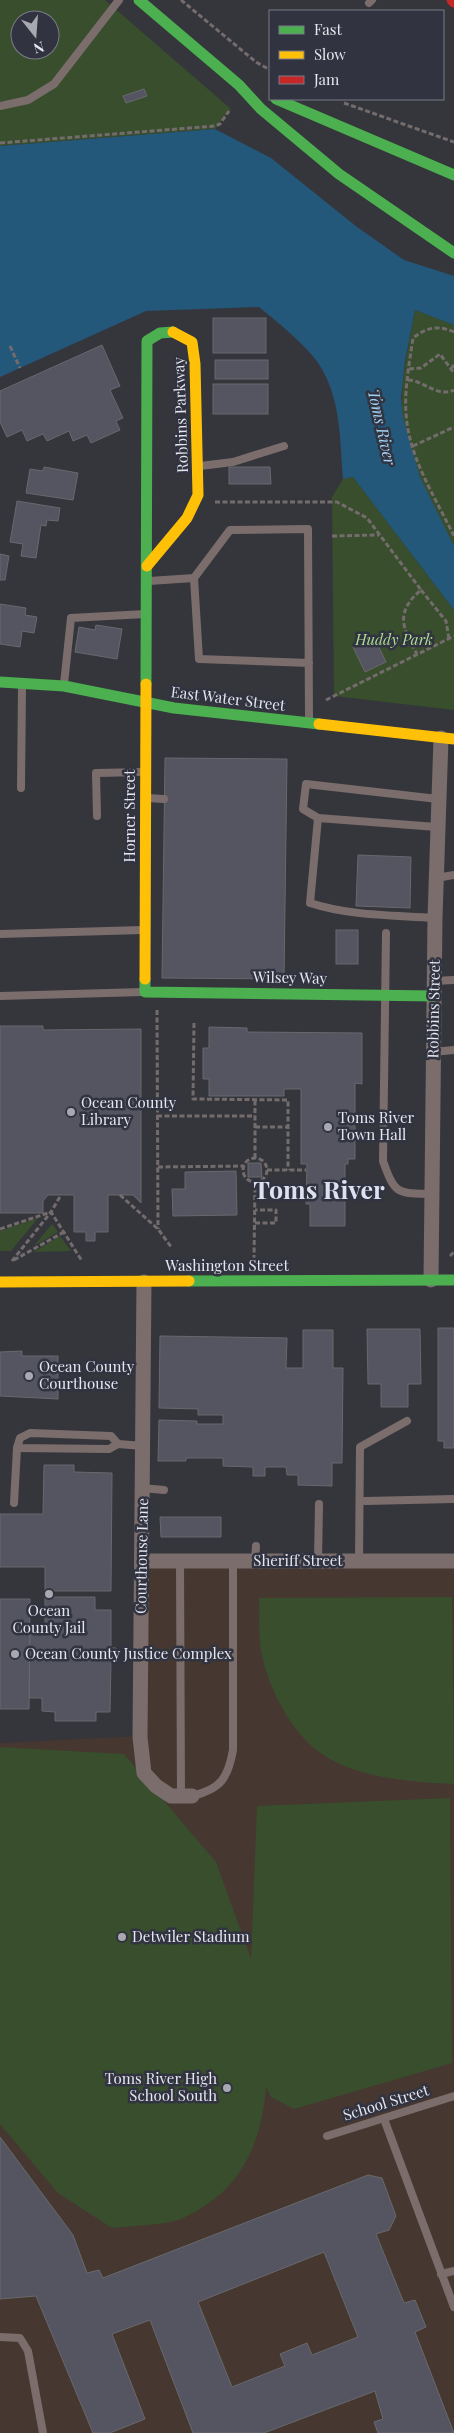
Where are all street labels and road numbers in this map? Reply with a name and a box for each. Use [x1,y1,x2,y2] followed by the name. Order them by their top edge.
[168,356,192,473] street label: Robbins Parkway
[170,681,287,715] street label: East Water Street
[119,769,139,862] street label: Horner Street
[422,959,444,1059] street label: Robbins Street
[252,966,328,988] street label: Wilsey Way
[164,1255,289,1275] street label: Washington Street
[130,1498,152,1614] street label: Courthouse Lane
[253,1550,343,1570] street label: Sheriff Street
[340,2079,432,2125] street label: School Street

